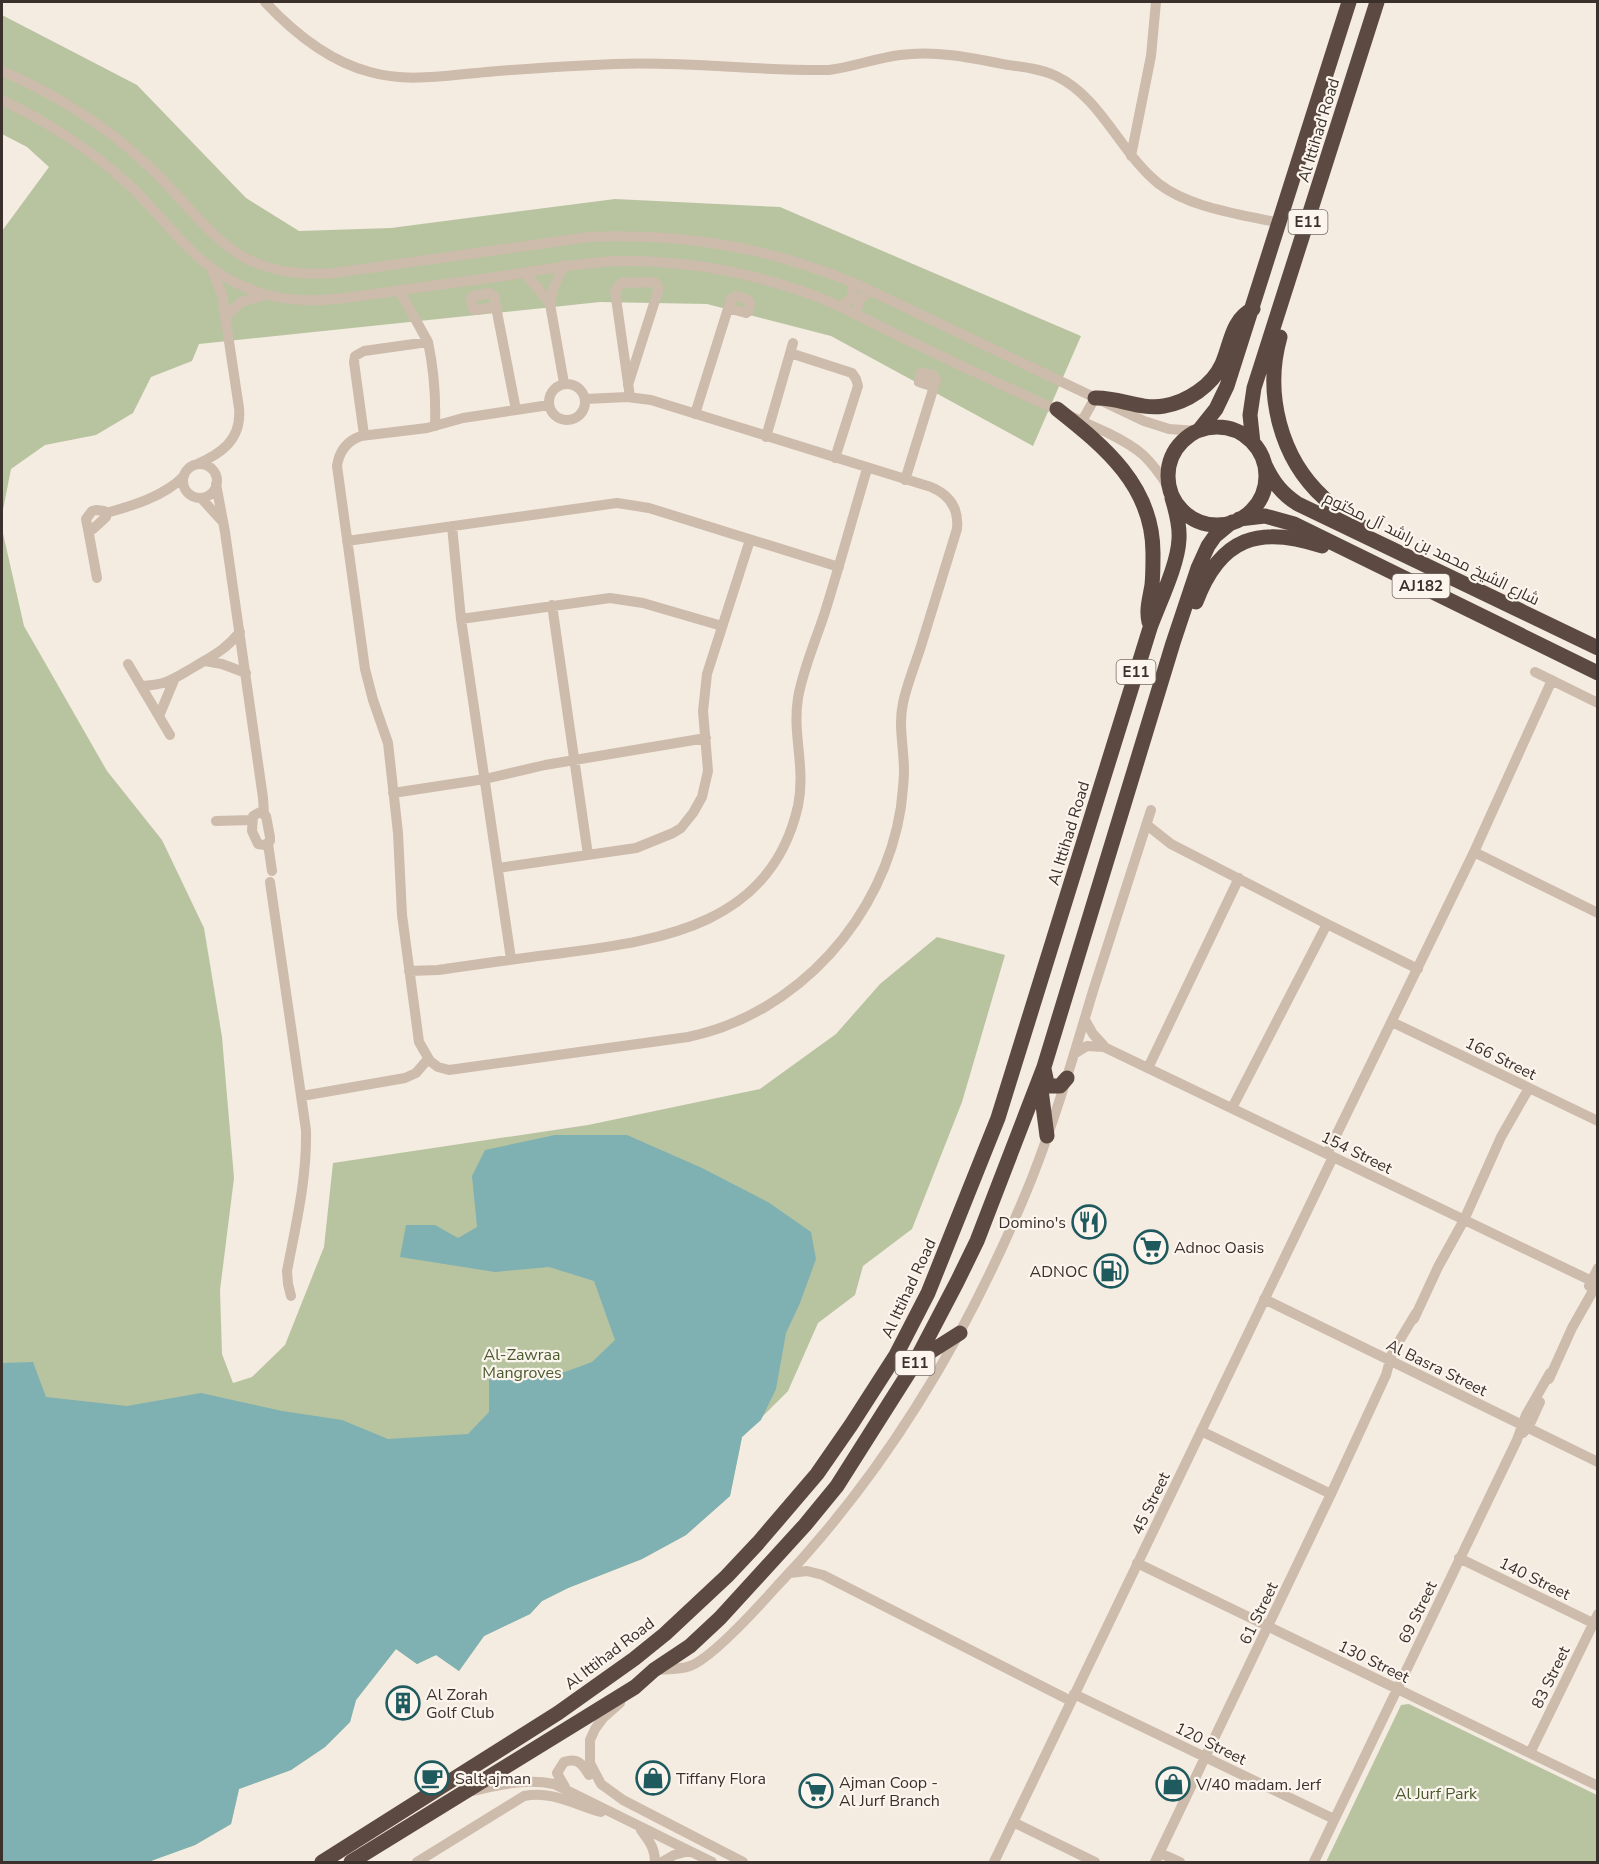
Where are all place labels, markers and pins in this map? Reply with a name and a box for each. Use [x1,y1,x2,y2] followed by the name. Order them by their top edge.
[1071,1204,1107,1240] restaurant icon: Domino's
[999,1212,1066,1234] place label: Domino's
[1133,1229,1169,1265] supermarket icon: Adnoc Oasis
[1174,1237,1264,1259] place label: Adnoc Oasis
[1093,1253,1129,1289] fuel station icon: ADNOC
[1030,1261,1088,1283] place label: ADNOC
[426,1684,494,1724] place label: Al Zorah Golf Club
[385,1685,421,1721] building icon: Al Zorah Golf Club
[414,1760,450,1796] cafe icon: Salt ajman
[635,1760,671,1796] shop icon: Tiffany Flora
[1155,1766,1191,1802] shop icon: V/40 madam. Jerf
[455,1768,531,1790] place label: Salt ajman
[676,1768,766,1790] place label: Tiffany Flora
[839,1772,940,1812] place label: Ajman Coop - Al Jurf Branch
[798,1773,834,1809] supermarket icon: Ajman Coop - Al Jurf Branch
[1195,1774,1322,1796] place label: V/40 madam. Jerf

